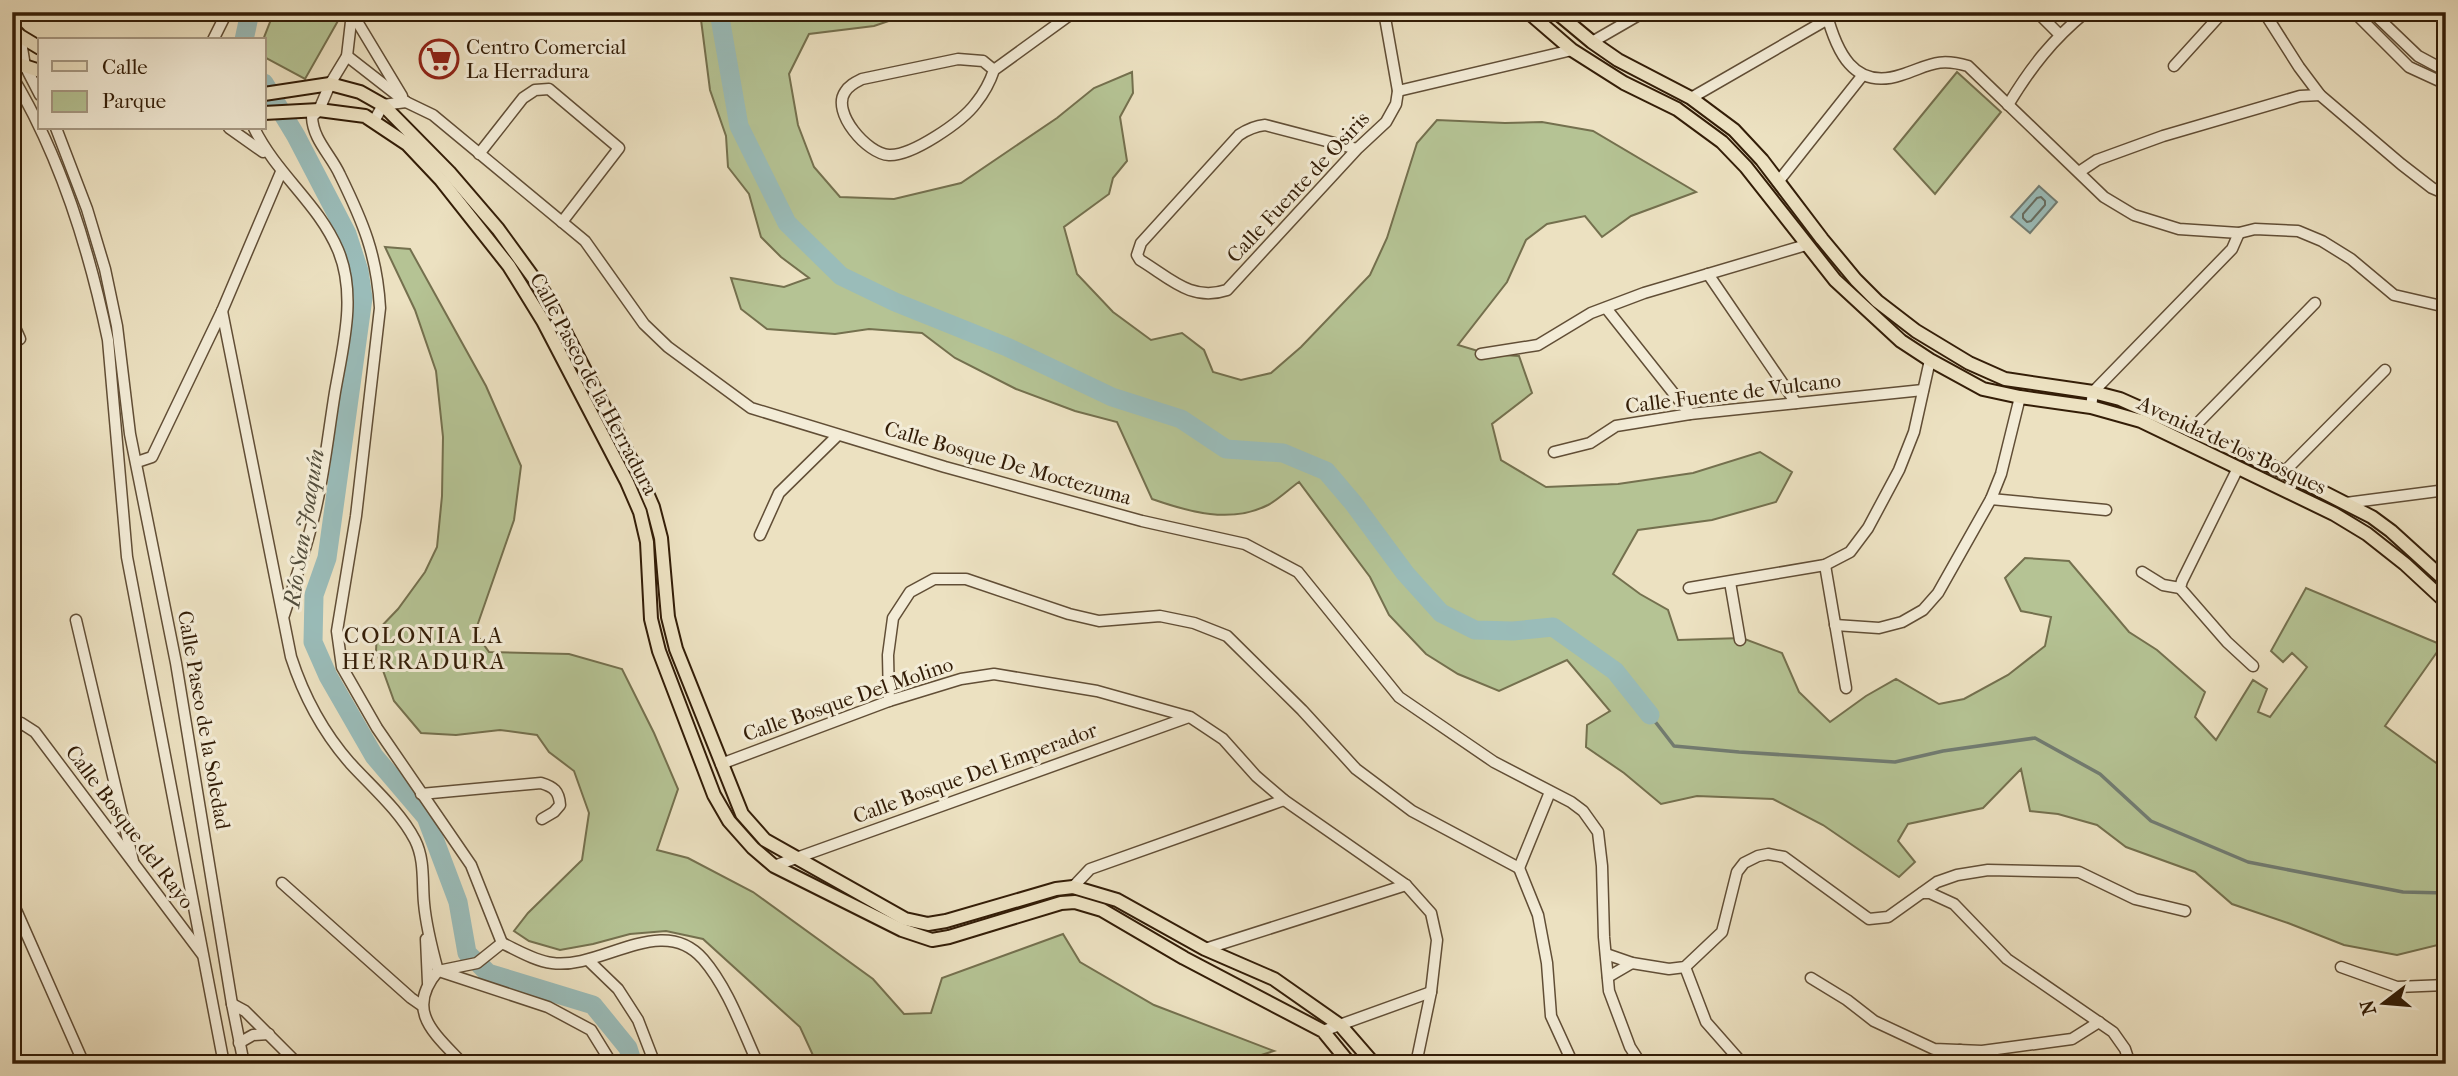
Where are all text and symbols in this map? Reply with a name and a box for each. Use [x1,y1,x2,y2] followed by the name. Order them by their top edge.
[466,35,626,83] place label: Centro Comercial La Herradura
[38,38,266,130] legend
[418,38,460,80] supermarket icon: Centro Comercial La Herradura
[102,55,148,79] text: Calle
[102,89,166,113] text: Parque
[1222,106,1374,268] street label: Calle Fuente de Osiris
[525,269,663,499] street label: Calle Paseo de la Herradura
[1624,368,1842,418] street label: Calle Fuente de Vulcano
[2133,390,2330,499] street label: Avenida de los Bosques
[882,416,1135,510] street label: Calle Bosque De Moctezuma
[278,447,330,611] water label: Río San Joaquín
[173,609,235,832] street label: Calle Paseo de la Soledad
[341,622,507,675] district label: COLONIA LA HERRADURA
[740,652,956,746] street label: Calle Bosque Del Molino
[850,718,1100,828] street label: Calle Bosque Del Emperador
[61,741,199,913] street label: Calle Bosque del Rayo
[2350,968,2420,1038] north arrow
[2356,997,2381,1017] text: N

